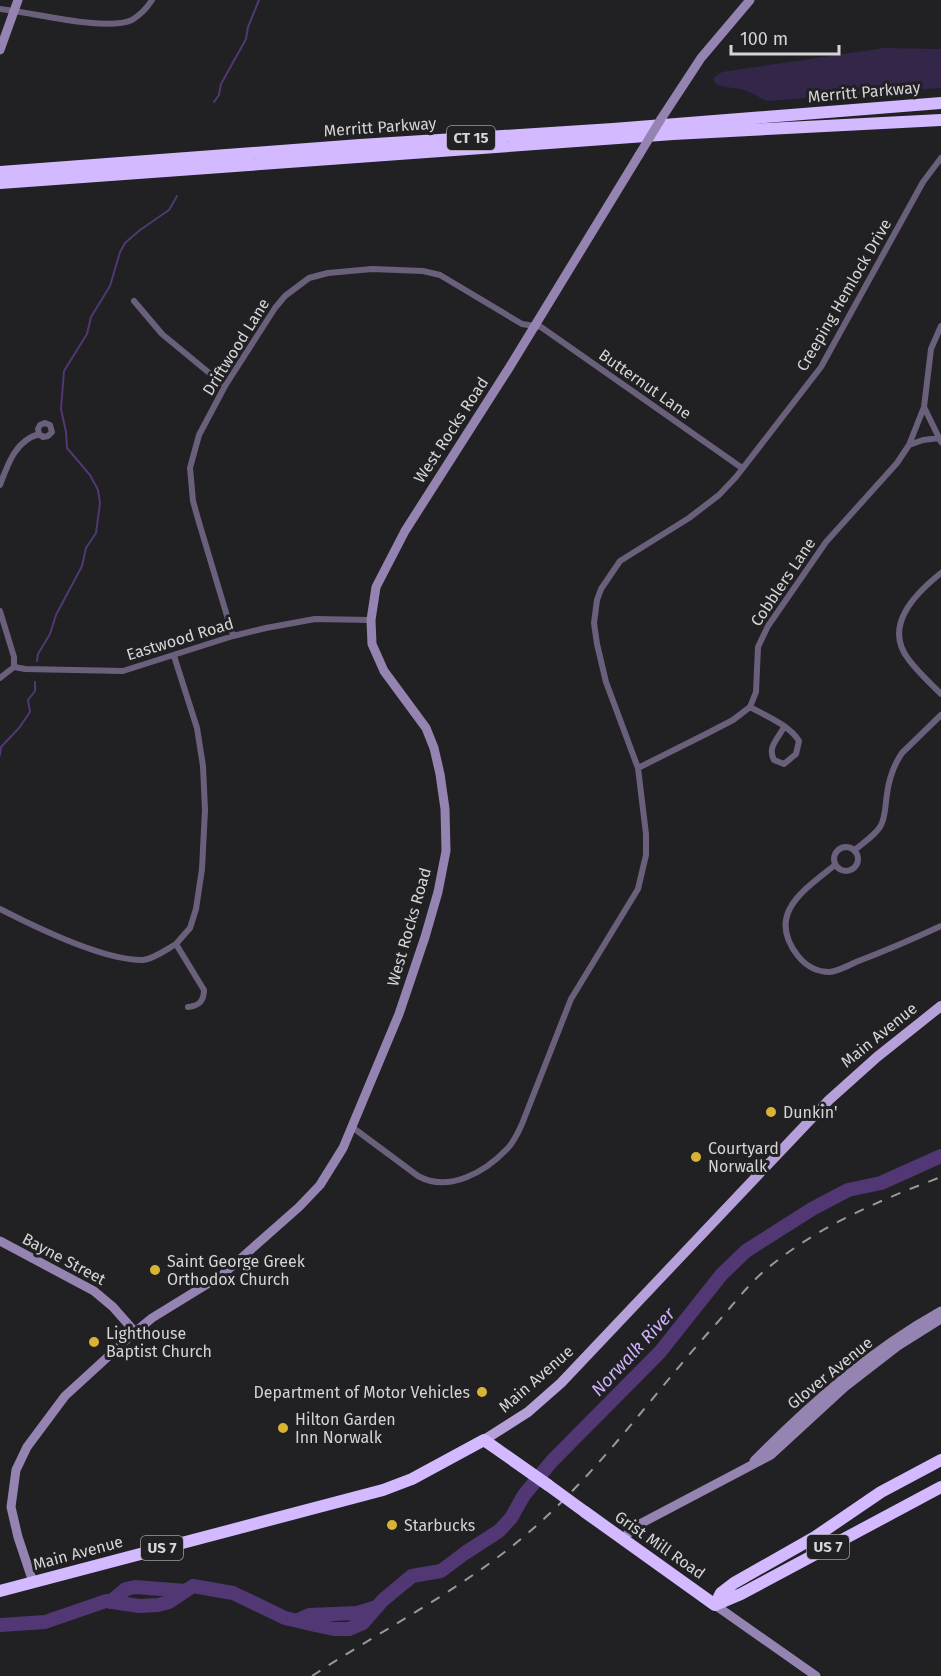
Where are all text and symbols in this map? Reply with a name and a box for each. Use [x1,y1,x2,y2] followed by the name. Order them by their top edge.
[731,18,839,56] scale bar
[740,28,788,50] text: 100 m
[807,78,921,106] street label: Merritt Parkway
[323,114,437,140] street label: Merritt Parkway
[447,126,495,150] road number: CT 15
[793,215,895,375] street label: Creeping Hemlock Drive
[199,295,273,399] street label: Driftwood Lane
[595,345,695,423] street label: Butternut Lane
[410,373,492,487] street label: West Rocks Road
[746,534,820,630] street label: Cobblers Lane
[124,614,236,664] street label: Eastwood Road
[383,866,435,988] street label: West Rocks Road
[837,999,921,1071] street label: Main Avenue
[783,1103,837,1122] place label: Dunkin'
[764,1105,778,1119] marker: Dunkin'
[708,1139,779,1176] place label: Courtyard Norwalk
[689,1150,703,1164] marker: Courtyard Norwalk
[19,1229,109,1289] street label: Bayne Street
[167,1252,306,1289] place label: Saint George Greek Orthodox Church
[148,1263,162,1277] marker: Saint George Greek Orthodox Church
[586,1302,680,1401] water label: Norwalk River
[106,1324,212,1361] place label: Lighthouse Baptist Church
[784,1333,876,1413] street label: Glover Avenue
[87,1335,101,1349] marker: Lighthouse Baptist Church
[495,1342,577,1416] street label: Main Avenue
[254,1383,470,1402] place label: Department of Motor Vehicles
[475,1385,489,1399] marker: Department of Motor Vehicles
[295,1410,396,1447] place label: Hilton Garden Inn Norwalk
[276,1421,290,1435] marker: Hilton Garden Inn Norwalk
[611,1507,709,1583] street label: Grist Mill Road
[404,1516,475,1535] place label: Starbucks
[385,1518,399,1532] marker: Starbucks
[31,1532,125,1574] street label: Main Avenue
[807,1535,849,1559] road number: US 7
[141,1536,183,1560] road number: US 7

